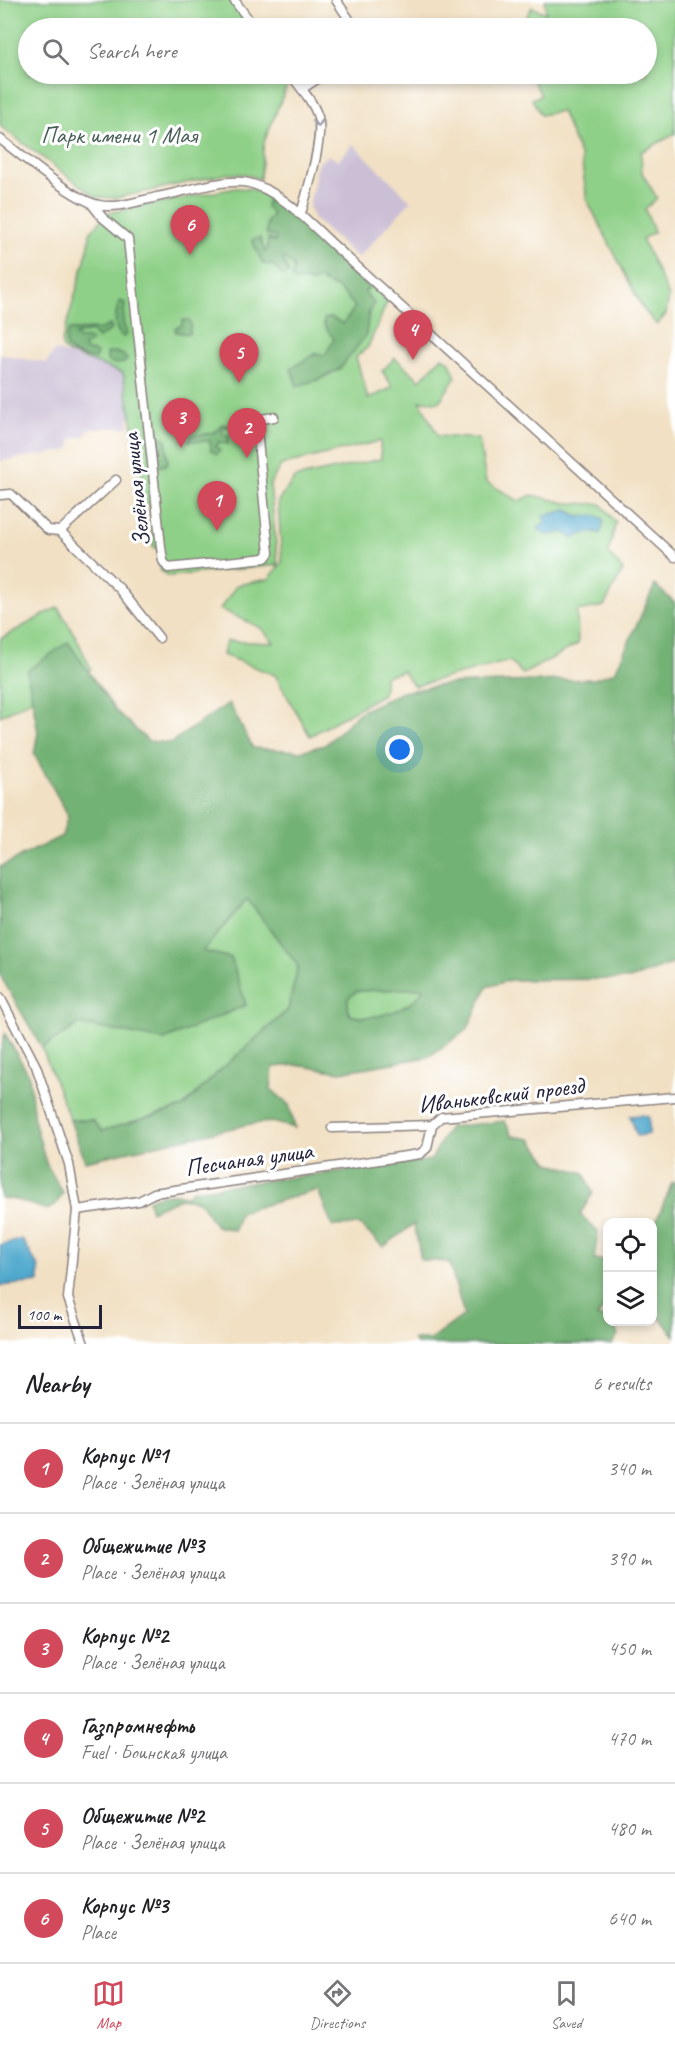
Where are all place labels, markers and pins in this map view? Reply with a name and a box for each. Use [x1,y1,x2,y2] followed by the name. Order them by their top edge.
[170,206,210,255] pin: 6
[394,310,432,360] pin: 4
[220,334,258,383] pin: 5
[162,398,201,448] pin: 3
[228,408,266,458] pin: 2
[198,482,236,531] pin: 1

